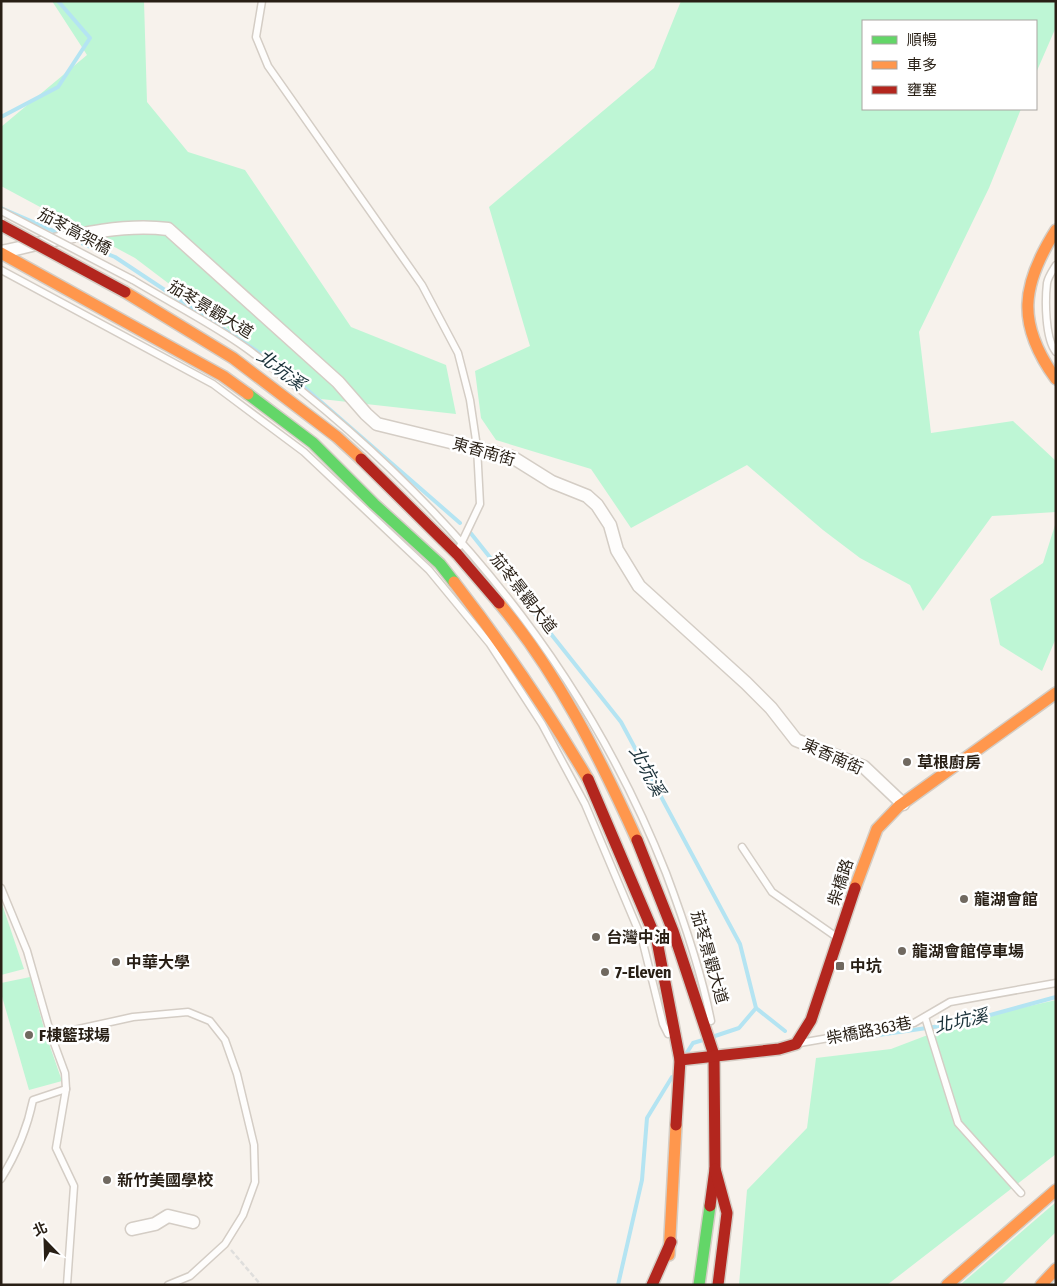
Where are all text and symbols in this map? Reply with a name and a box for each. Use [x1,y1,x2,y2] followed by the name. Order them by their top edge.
[862,20,1037,110] legend
[907,31,937,49] text: 順暢
[907,56,937,74] text: 車多
[907,81,937,99] text: 壅塞
[35,204,115,259] street label: 茄苳高架橋
[165,277,257,342] street label: 茄苳景觀大道
[253,345,312,397] water label: 北坑溪
[450,434,517,469] street label: 東香南街
[487,550,561,637] street label: 茄苳景觀大道
[800,735,866,778] street label: 東香南街
[625,742,671,803] water label: 北坑溪
[917,753,981,772] place label: 草根廚房
[901,756,913,768] marker: 草根廚房
[824,856,857,908] street label: 柴橋路
[974,890,1038,909] place label: 龍湖會館
[958,893,970,905] marker: 龍湖會館
[687,908,732,1006] street label: 茄苳景觀大道
[606,928,670,947] place label: 台灣中油
[590,931,602,943] marker: 台灣中油
[912,942,1024,961] place label: 龍湖會館停車場
[896,945,908,957] marker: 龍湖會館停車場
[126,953,190,972] place label: 中華大學
[110,956,122,968] marker: 中華大學
[850,957,882,976] place label: 中坑
[834,960,846,972] marker: 中坑
[615,963,671,982] place label: 7-Eleven
[599,966,611,978] marker: 7-Eleven
[932,1004,993,1037] water label: 北坑溪
[825,1013,913,1048] street label: 柴橋路363巷
[39,1026,110,1045] place label: F棟籃球場
[23,1029,35,1041] marker: F棟籃球場
[117,1171,214,1190] place label: 新竹美國學校
[101,1174,113,1186] marker: 新竹美國學校
[20,1216,70,1266] north arrow
[30,1219,50,1240] text: 北

